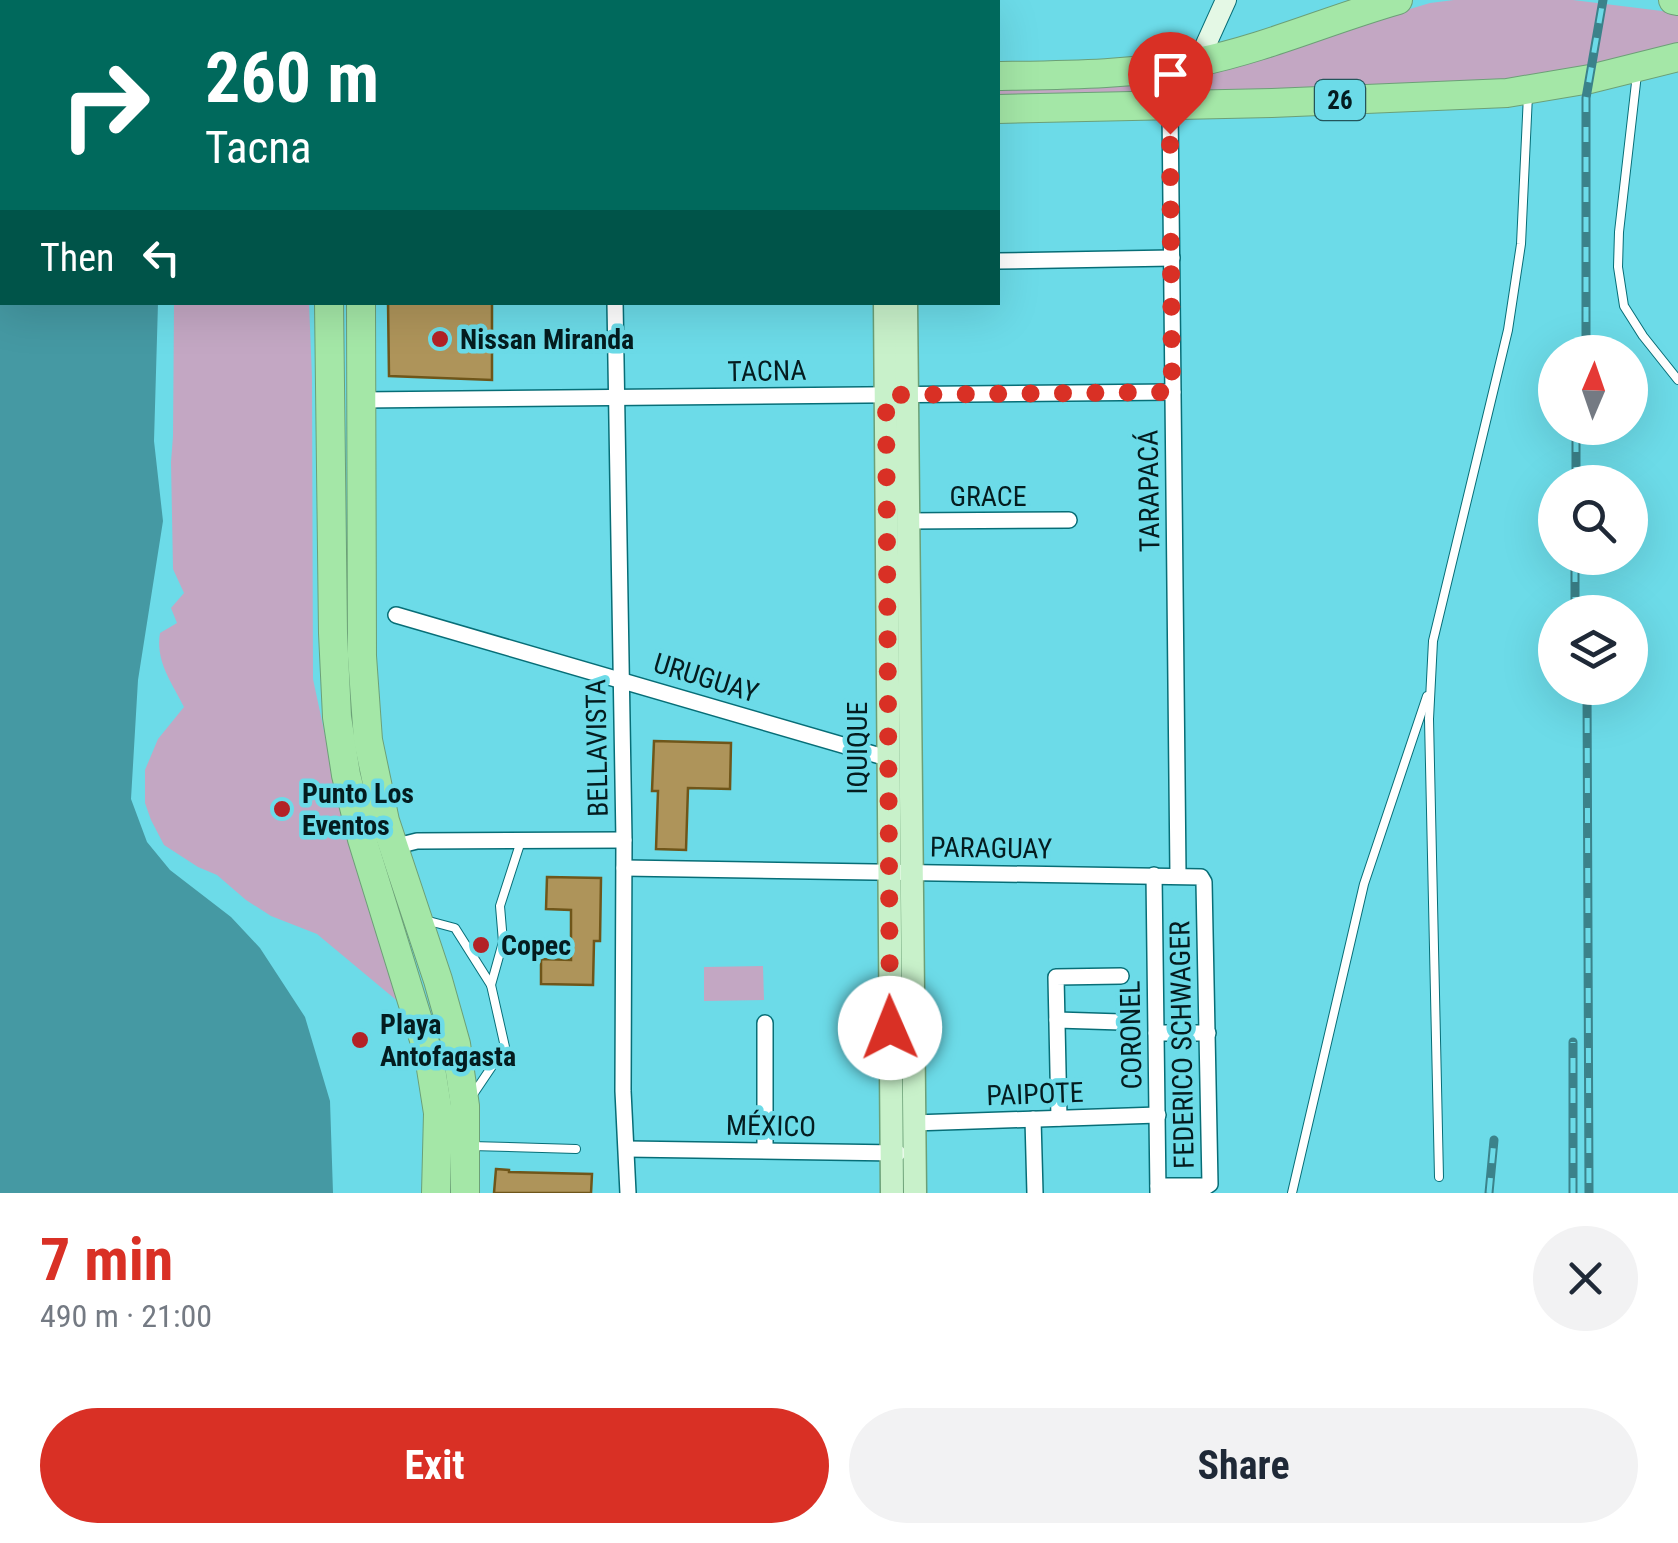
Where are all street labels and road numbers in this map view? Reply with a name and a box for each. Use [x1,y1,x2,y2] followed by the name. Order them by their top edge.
[1315,80,1365,120] road number: 26
[727,354,807,388] street label: TACNA
[1131,430,1167,552] street label: TARAPACÁ
[949,480,1027,513] street label: GRACE
[650,646,763,710] street label: URUGUAY
[579,679,615,817] street label: BELLAVISTA
[841,701,874,795] street label: IQUIQUE
[930,830,1053,866] street label: PARAGUAY
[1163,921,1201,1169] street label: FEDERICO SCHWAGER
[1114,980,1148,1090] street label: CORONEL
[986,1076,1084,1112] street label: PAIPOTE
[726,1109,816,1143] street label: MÉXICO

